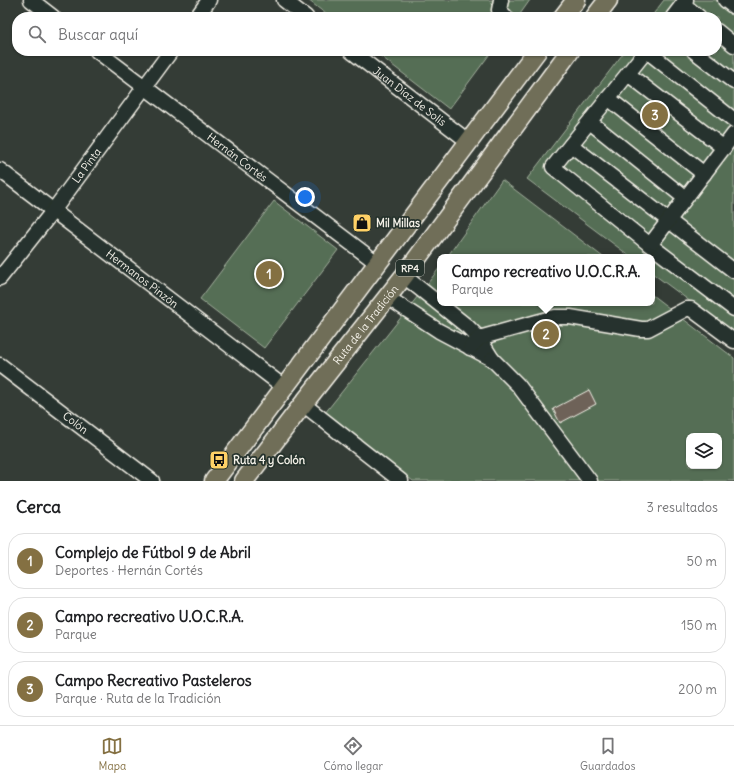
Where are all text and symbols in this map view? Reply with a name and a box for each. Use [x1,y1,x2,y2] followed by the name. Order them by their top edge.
[12,12,722,56] search box
[26,23,48,45] icon: search
[58,25,138,44] text: Buscar aquí
[370,63,449,129] street label: Juan Díaz de Solís
[642,100,668,130] pin: 3
[204,130,270,185] street label: Hernán Cortés
[69,145,104,186] street label: La Pinta
[295,187,315,207] your location
[351,212,373,234] shop icon: Mil Millas
[376,216,420,230] place label: Mil Millas
[103,247,181,311] street label: Hermanos Pinzón
[437,254,655,306] popup
[256,259,282,289] pin: 1
[396,260,424,276] road number: RP4
[452,262,640,281] text: Campo recreativo U.O.C.R.A.
[452,281,493,298] text: Parque
[330,282,401,367] street label: Ruta de la Tradición
[533,319,559,349] pin: 2
[60,408,91,437] street label: Colón
[686,433,722,469] map controls
[686,433,722,469] button: layers
[208,449,230,471] bus stop icon: Ruta 4 y Colón
[233,453,306,468] place label: Ruta 4 y Colón
[16,496,61,518] text: Cerca
[647,499,718,516] text: 3 resultados
[55,543,251,562] text: Complejo de Fútbol 9 de Abril
[27,553,33,570] text: 1
[686,553,717,570] text: 50 m
[55,562,203,579] text: Deportes · Hernán Cortés
[55,607,244,626] text: Campo recreativo U.O.C.R.A.
[26,617,34,634] text: 2
[681,617,717,634] text: 150 m
[55,626,97,643] text: Parque
[55,671,252,690] text: Campo Recreativo Pasteleros
[26,681,34,698] text: 3
[678,681,717,698] text: 200 m
[55,690,221,707] text: Parque · Ruta de la Tradición
[99,735,126,773] tab: Mapa
[323,735,383,773] tab: Cómo llegar
[580,735,635,773] tab: Guardados

